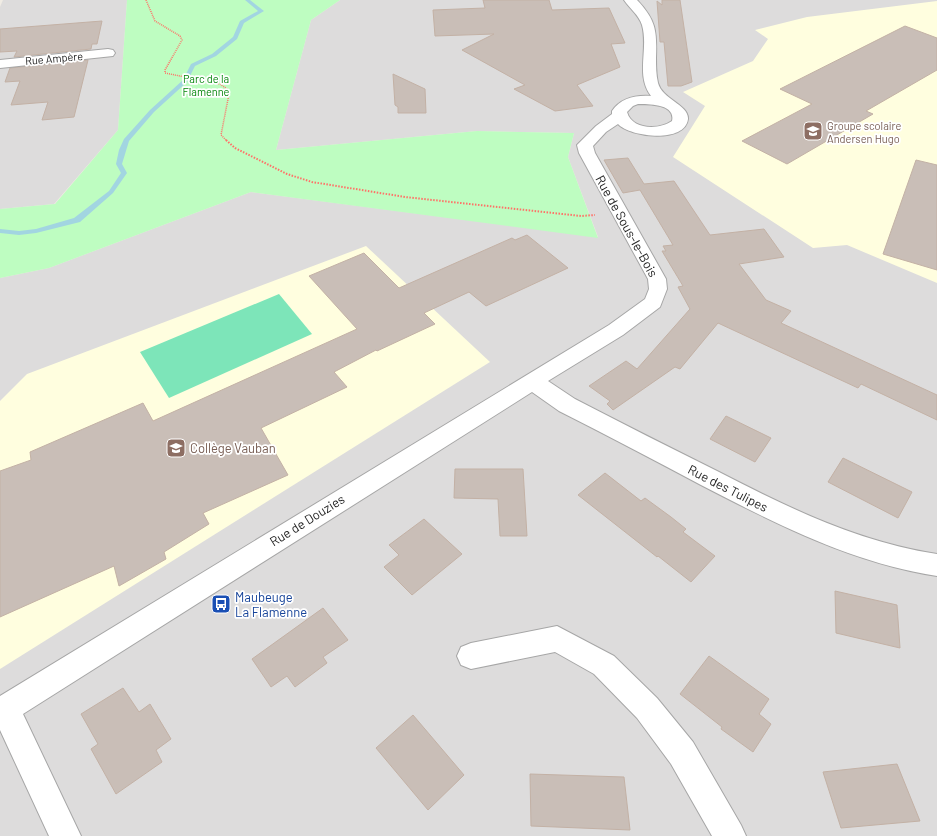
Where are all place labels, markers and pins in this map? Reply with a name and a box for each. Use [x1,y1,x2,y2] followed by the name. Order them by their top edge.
[827,119,902,145] place label: Groupe scolaire Andersen Hugo
[802,120,824,142] school or university icon: Groupe scolaire Andersen Hugo
[165,437,187,459] school or university icon: Collège Vauban
[190,440,276,456] place label: Collège Vauban
[235,589,307,620] place label: Maubeuge La Flamenne
[210,593,232,615] bus stop icon: Maubeuge La Flamenne

